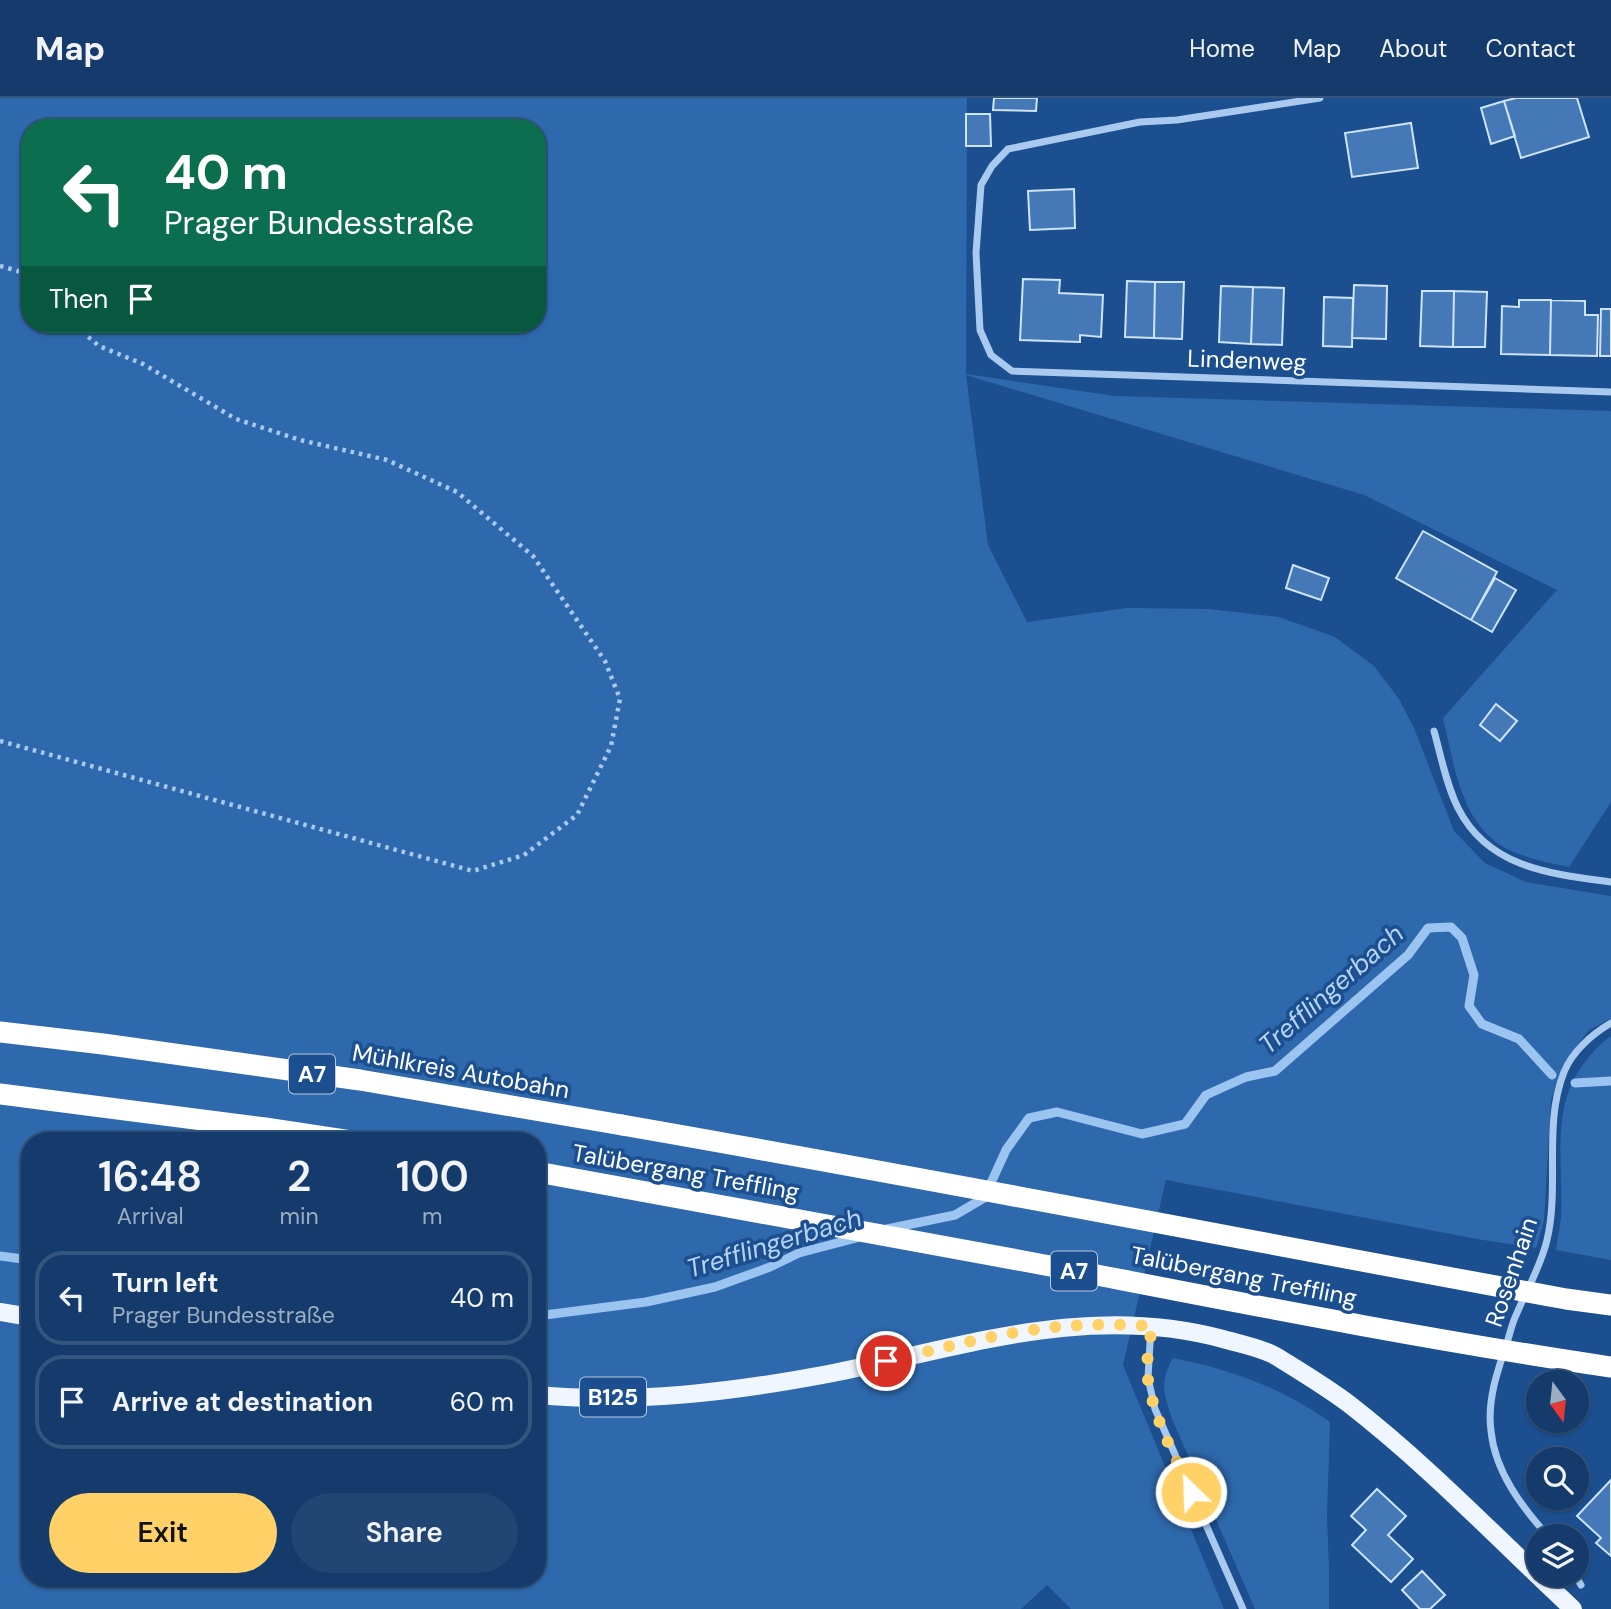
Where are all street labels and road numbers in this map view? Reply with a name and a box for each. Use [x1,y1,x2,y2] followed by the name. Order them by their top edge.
[1187,342,1307,378] street label: Lindenweg
[350,1037,572,1105] street label: Mühlkreis Autobahn
[289,1054,335,1093] road number: A7
[570,1137,802,1207] street label: Talübergang Treffling
[1478,1213,1544,1331] street label: Rosenhain
[1128,1239,1360,1313] street label: Talübergang Treffling
[1051,1252,1097,1290] road number: A7
[580,1378,646,1416] road number: B125

